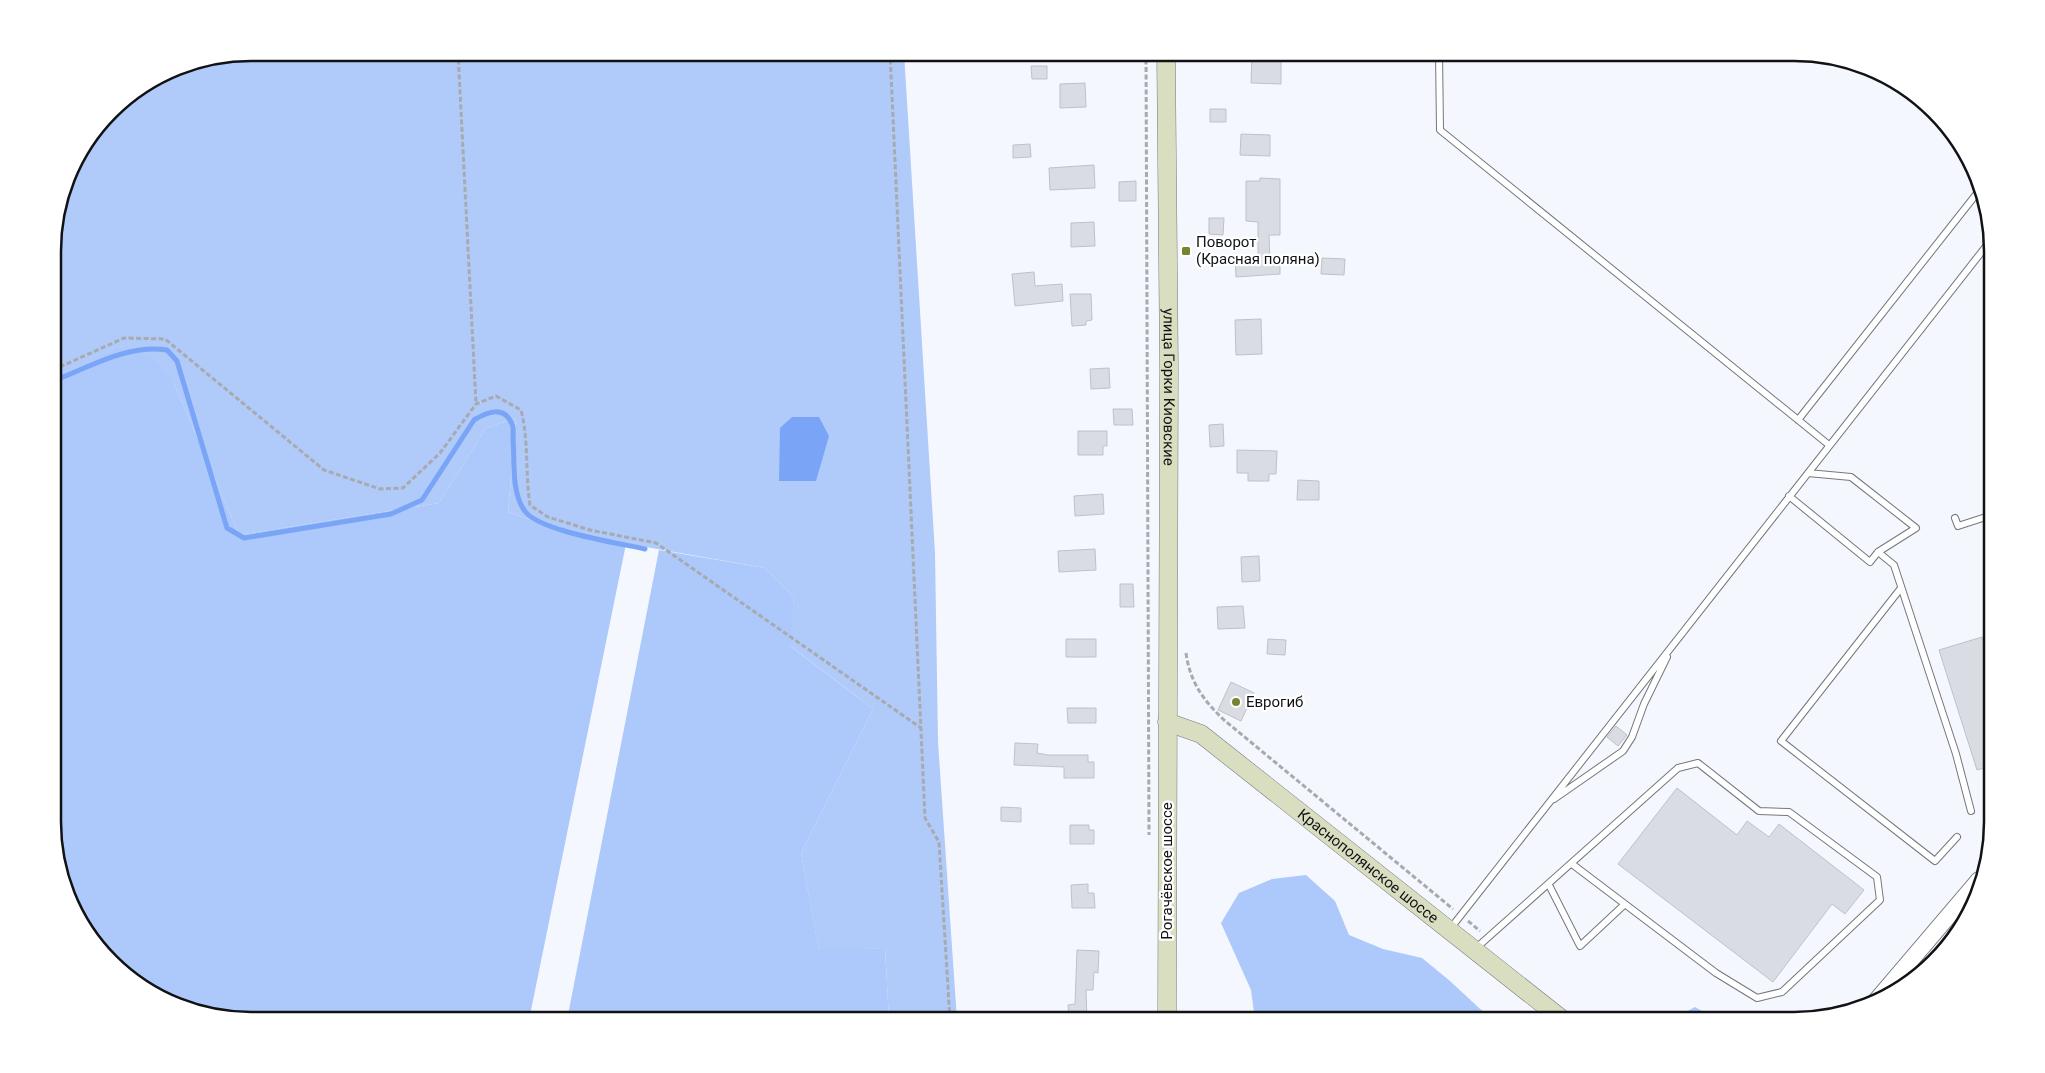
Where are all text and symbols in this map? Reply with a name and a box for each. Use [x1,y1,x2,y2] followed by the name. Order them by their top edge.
[1196,233,1320,268] place label: Поворот (Красная поляна)
[1180,245,1192,257] marker: Поворот (Красная поляна)
[1159,308,1178,466] street label: улица Горки Киовские
[1246,693,1303,711] place label: Еврогиб
[1230,696,1242,708] marker: Еврогиб
[1158,802,1176,940] street label: Рогачёвское шоссе
[1294,805,1442,927] street label: Краснополянское шоссе

